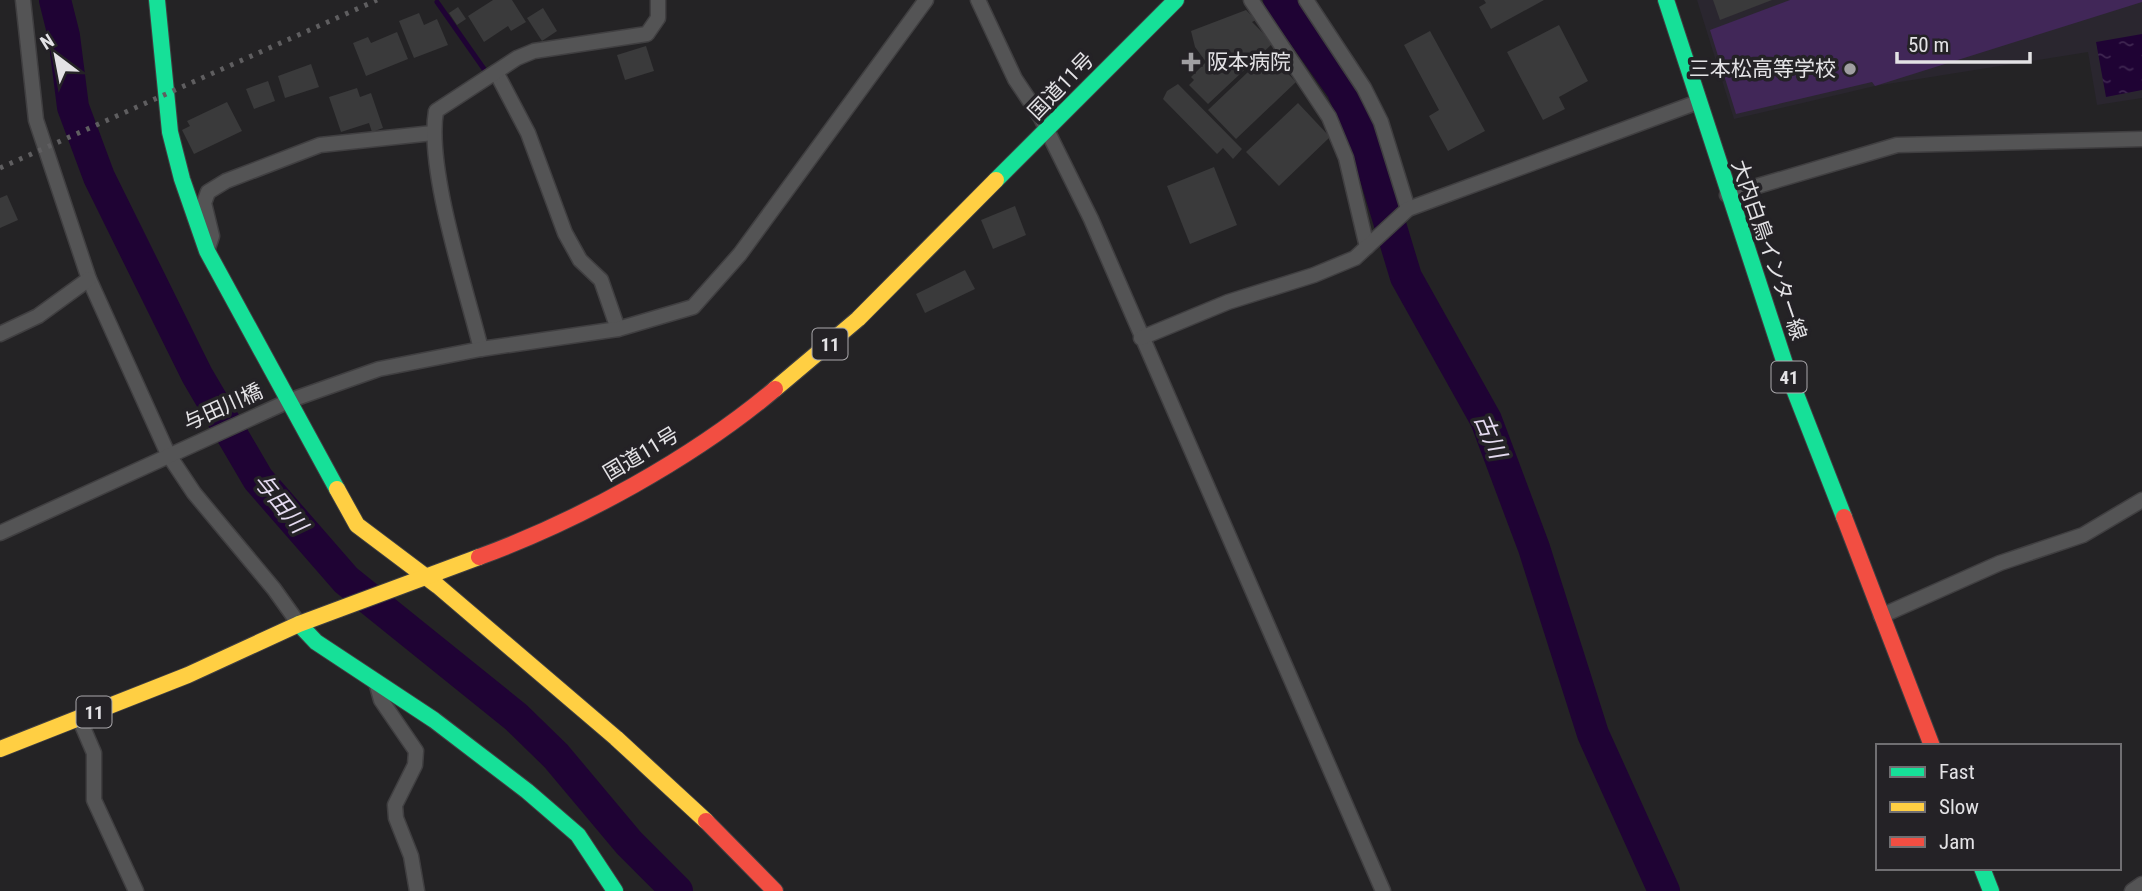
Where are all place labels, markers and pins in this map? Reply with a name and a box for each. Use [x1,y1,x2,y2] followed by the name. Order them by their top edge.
[1207,50,1291,74] place label: 阪本病院
[1181,52,1201,72] marker: 阪本病院
[1689,57,1836,81] place label: 三本松高等学校
[1842,61,1858,77] marker: 三本松高等学校

